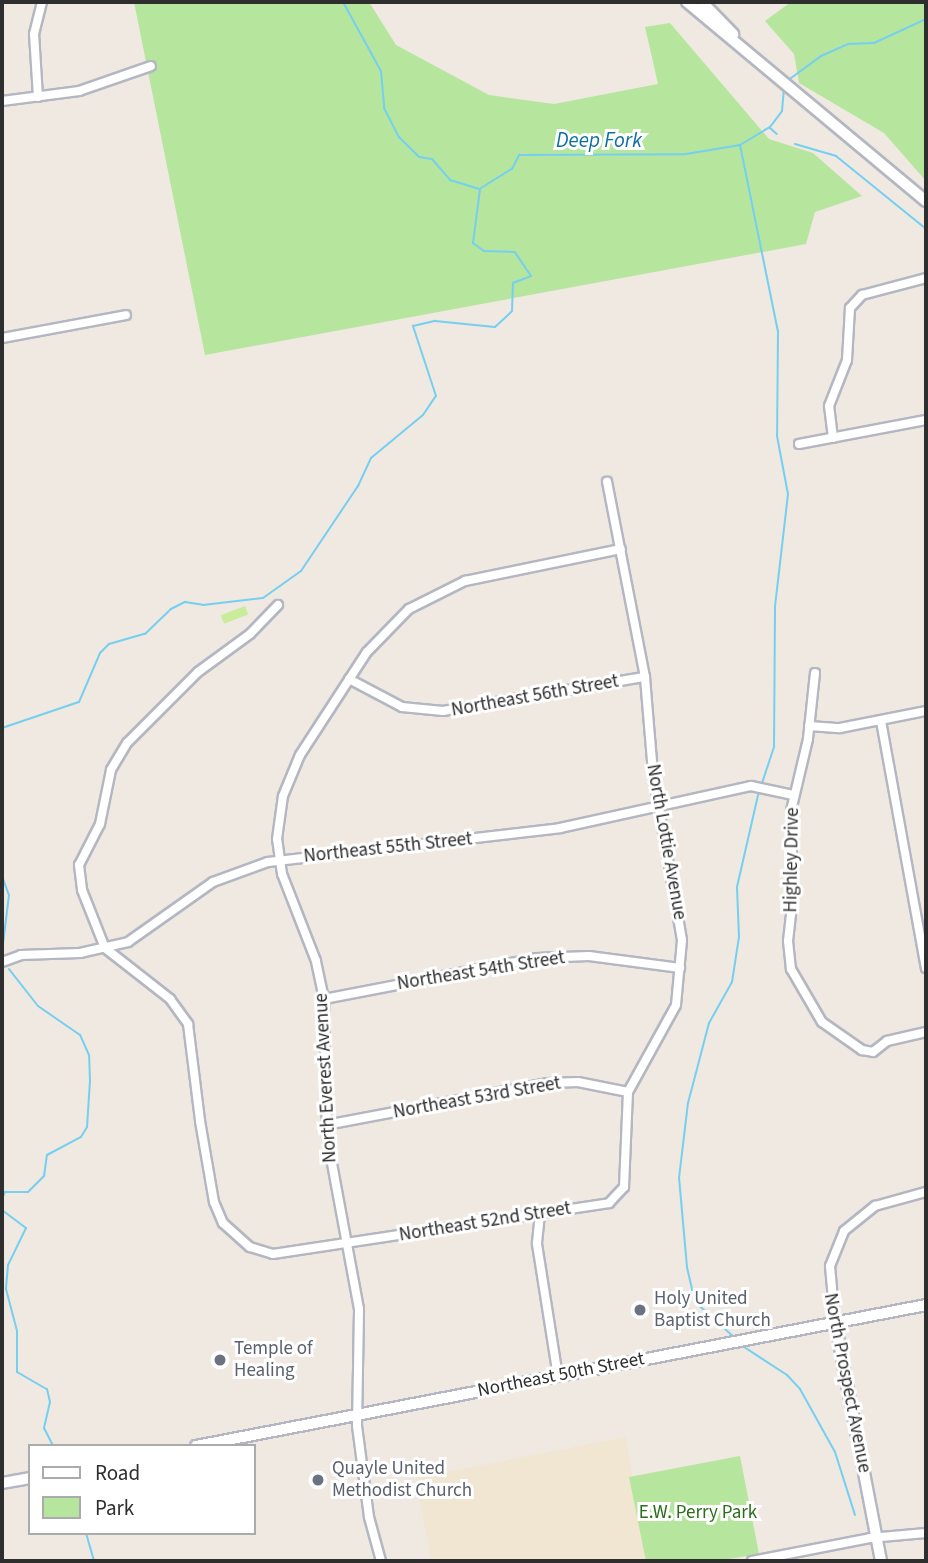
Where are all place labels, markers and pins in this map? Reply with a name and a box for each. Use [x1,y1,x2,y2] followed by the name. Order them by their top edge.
[654,1288,771,1332] place label: Holy United Baptist Church
[632,1302,648,1318] marker: Holy United Baptist Church
[234,1338,313,1382] place label: Temple of Healing
[212,1352,228,1368] marker: Temple of Healing
[332,1458,472,1502] place label: Quayle United Methodist Church
[310,1472,326,1488] marker: Quayle United Methodist Church

